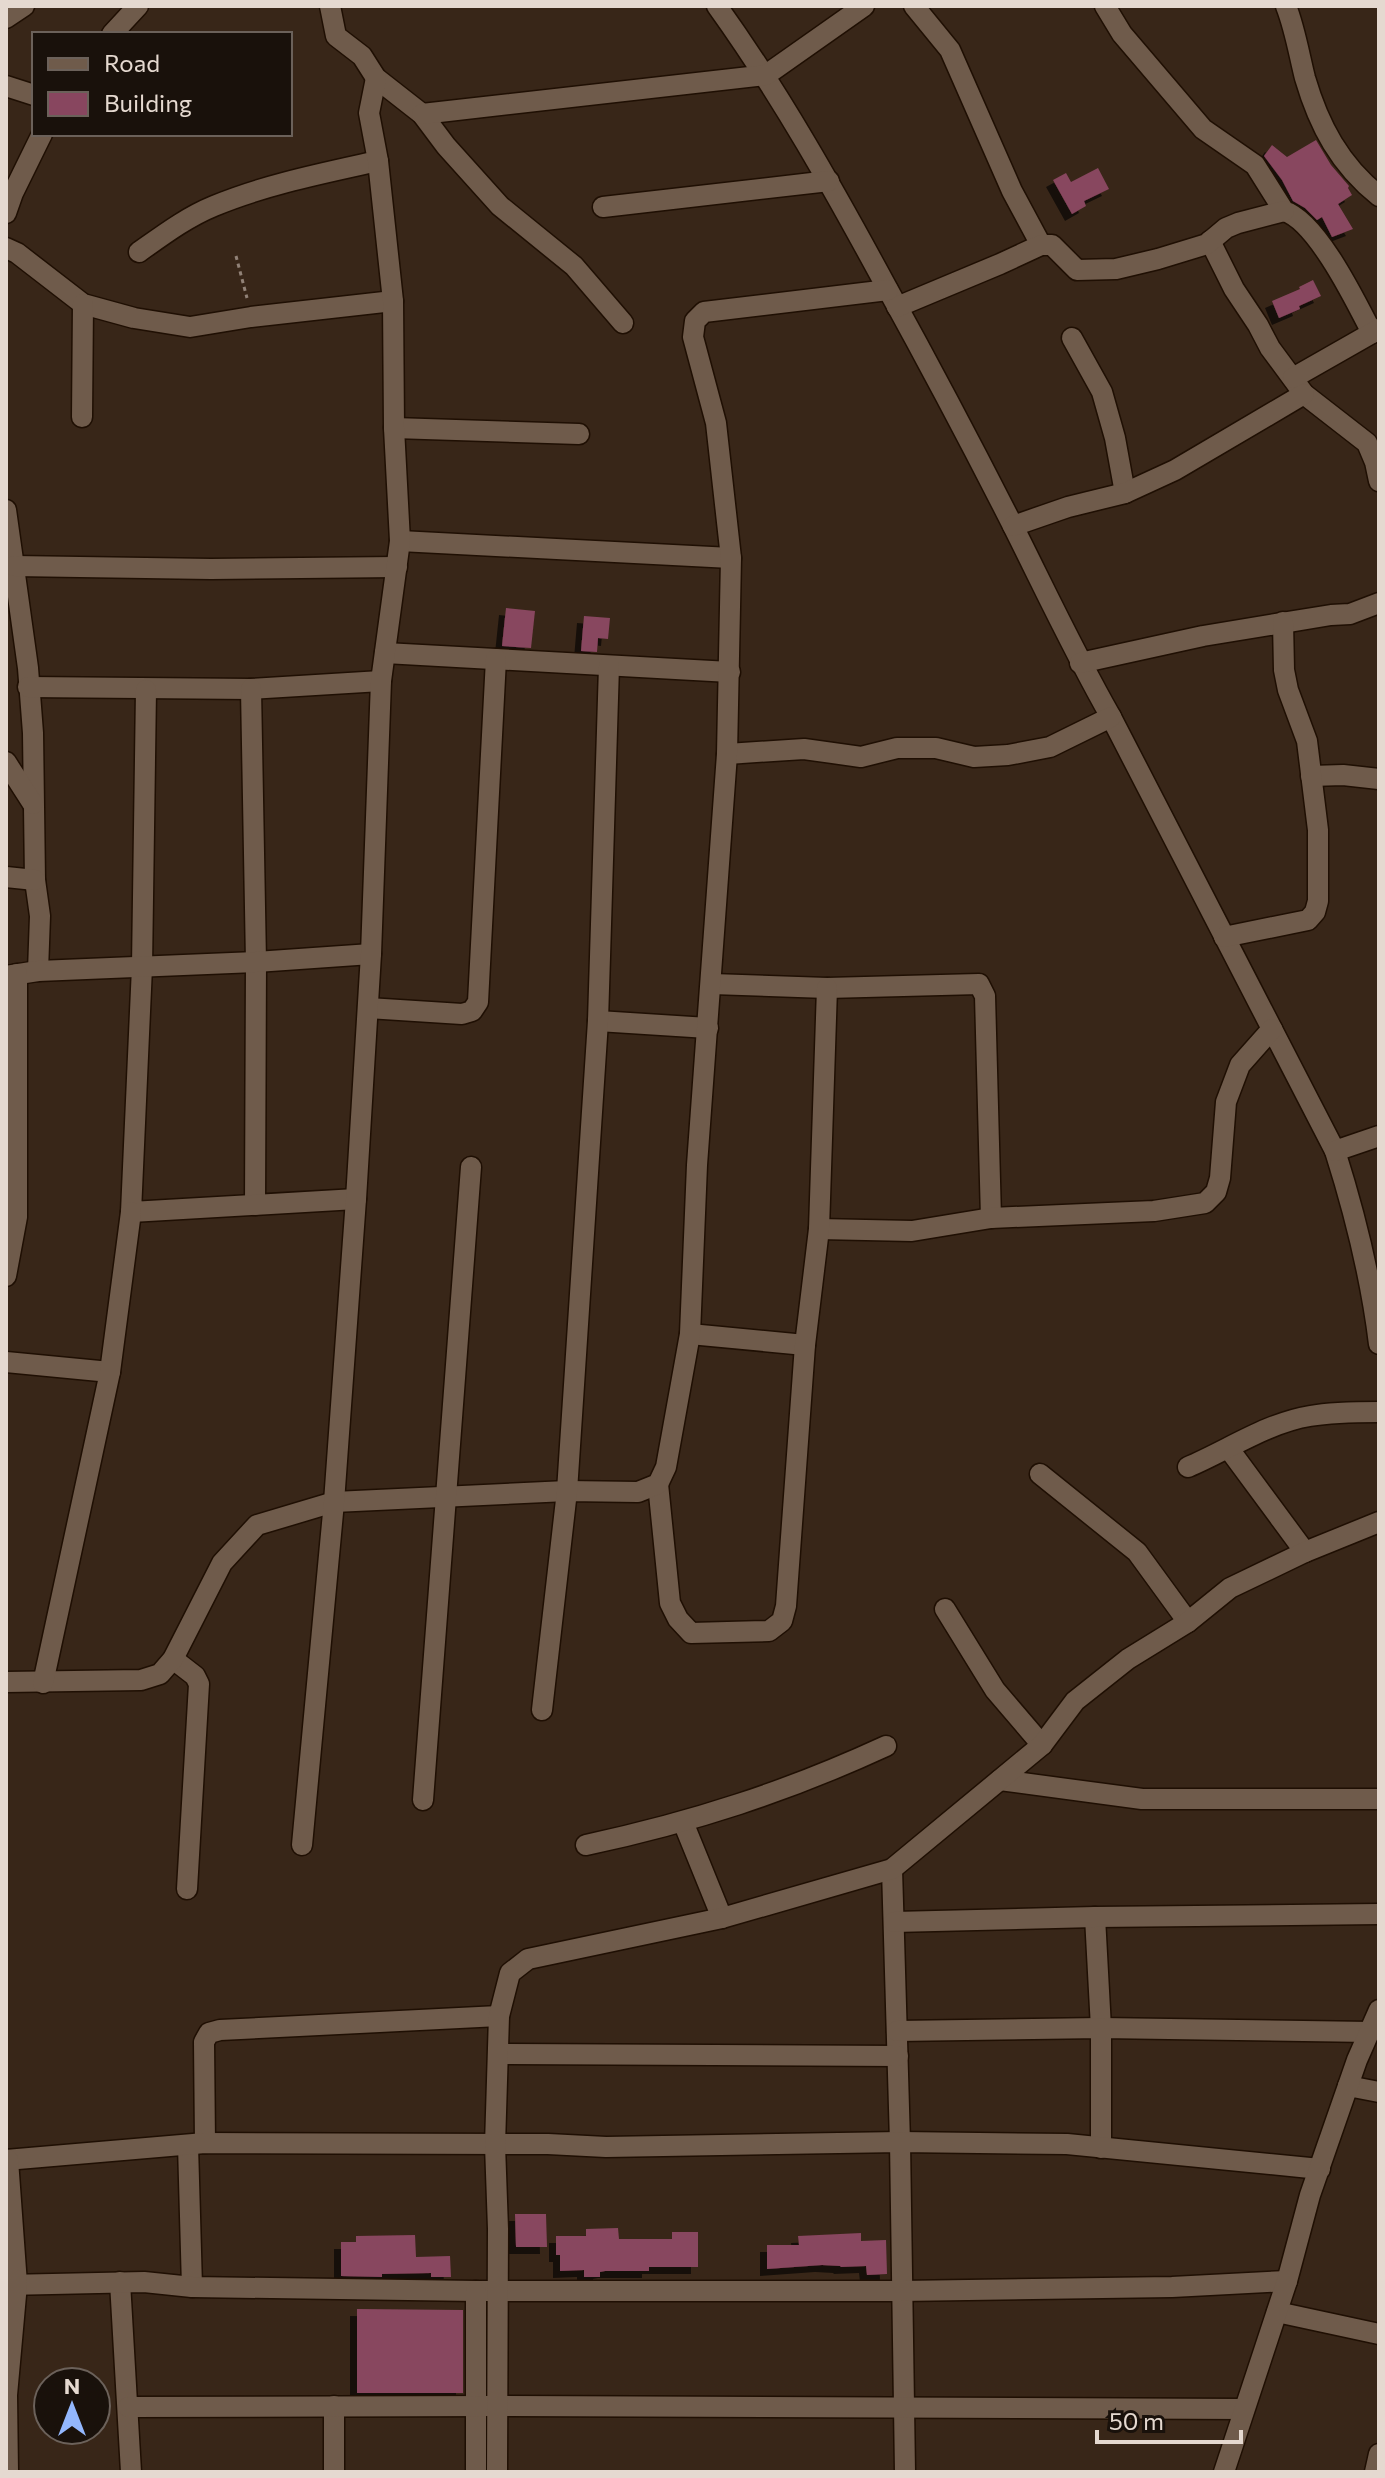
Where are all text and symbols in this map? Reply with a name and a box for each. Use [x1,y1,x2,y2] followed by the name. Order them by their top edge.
[32,32,292,136] legend
[104,48,160,77] text: Road
[104,88,192,117] text: Building
[32,2366,112,2446] north arrow
[64,2372,80,2399] text: N
[1097,2394,1241,2444] scale bar
[1109,2406,1164,2435] text: 50 m

